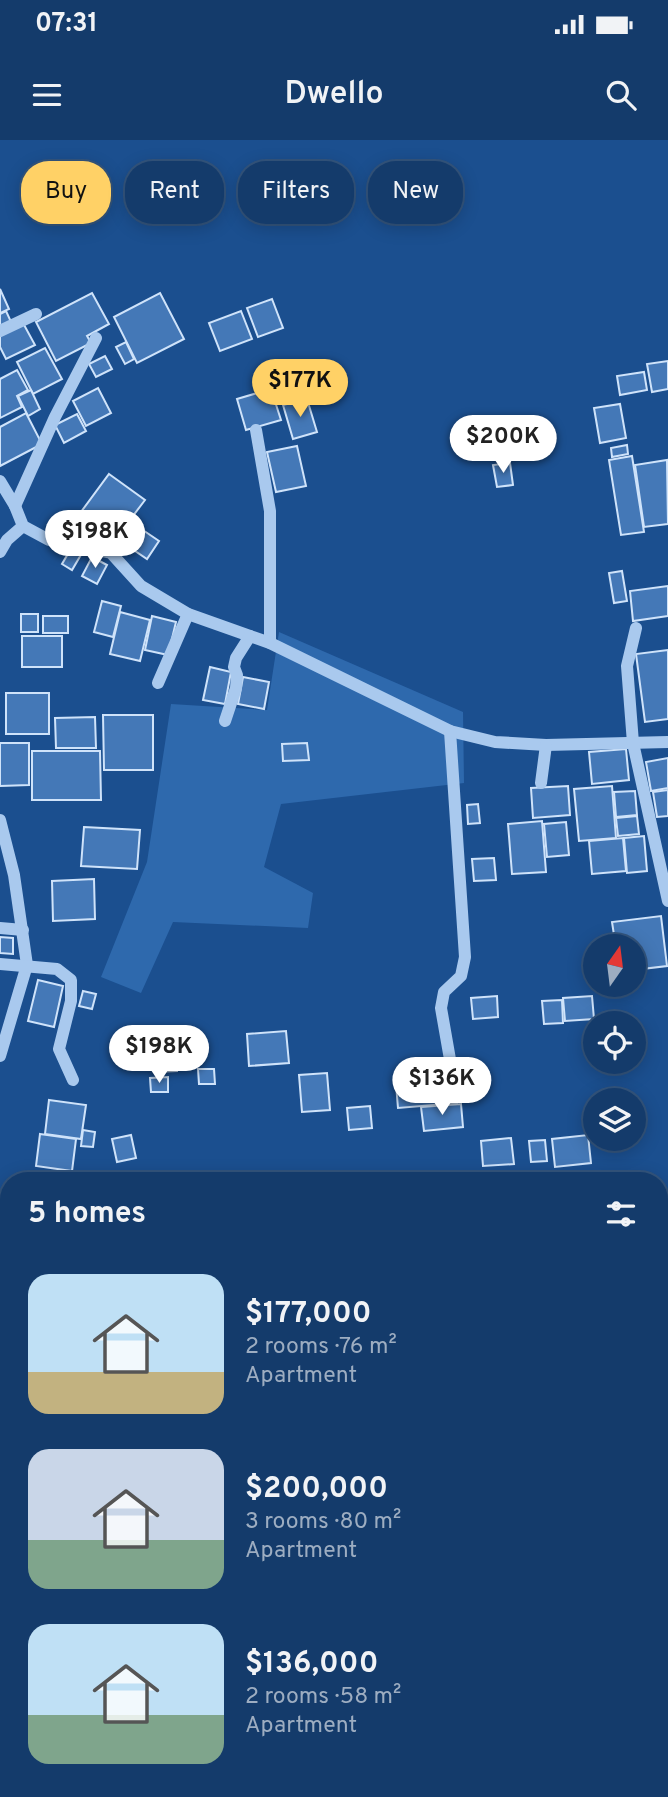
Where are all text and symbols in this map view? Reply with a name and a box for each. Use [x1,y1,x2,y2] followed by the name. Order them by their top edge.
[35,8,98,41] text: 07:31
[284,75,384,115] text: Dwello
[28,76,66,114] icon: menu
[602,76,640,114] icon: search
[21,161,111,224] chip: Buy
[125,161,224,224] chip: Rent
[238,161,354,224] chip: Filters
[368,161,463,224] chip: New
[251,359,349,419] pin: $177K
[268,367,332,396] text: $177K
[454,416,552,475] pin: $200K
[466,423,540,452] text: $200K
[46,510,144,570] pin: $198K
[61,518,129,547] text: $198K
[583,934,646,998] north arrow
[583,934,646,1151] map controls
[583,1011,646,1074] button: locate
[110,1026,208,1085] pin: $198K
[125,1033,193,1062] text: $198K
[393,1058,491,1117] pin: $136K
[408,1065,476,1094] text: $136K
[583,1088,646,1151] button: layers
[602,1195,640,1233] icon: filters
[28,1196,146,1233] text: 5 homes
[245,1296,372,1333] text: $177,000
[84,1302,168,1386] icon: home
[245,1333,397,1362] text: 2 rooms · 76 m²
[245,1362,357,1391] text: Apartment
[245,1471,388,1508] text: $200,000
[84,1477,168,1561] icon: home
[245,1508,401,1537] text: 3 rooms · 80 m²
[245,1537,357,1566] text: Apartment
[245,1646,378,1683] text: $136,000
[84,1652,168,1736] icon: home
[245,1683,401,1712] text: 2 rooms · 58 m²
[245,1712,357,1741] text: Apartment

